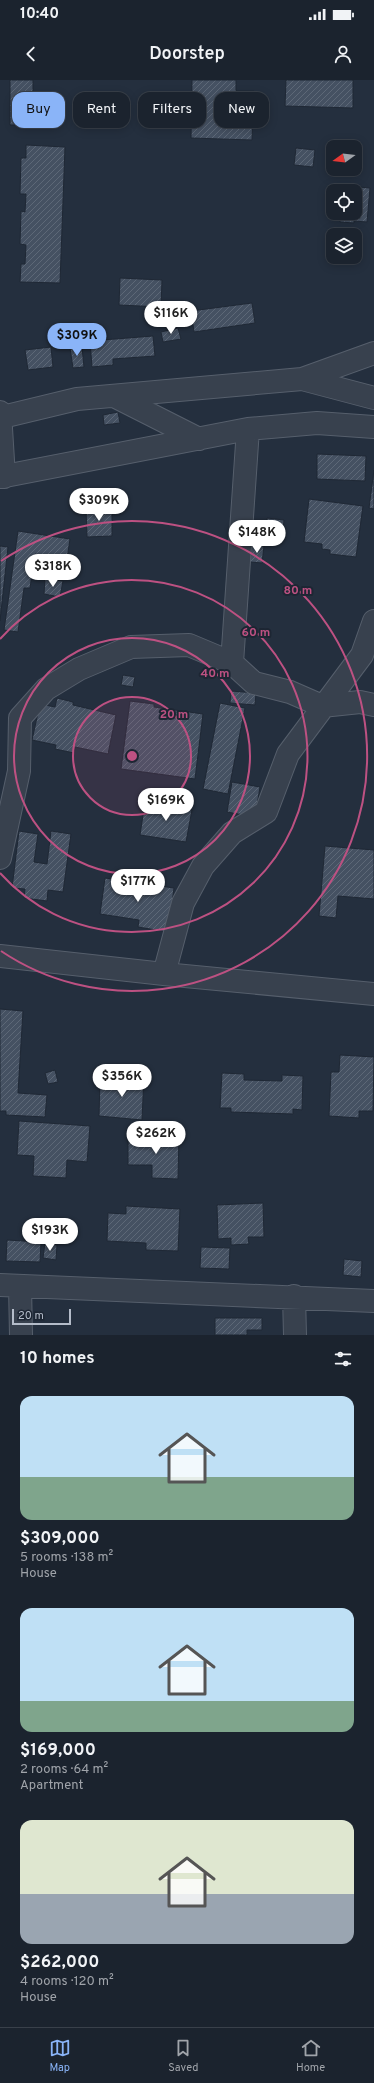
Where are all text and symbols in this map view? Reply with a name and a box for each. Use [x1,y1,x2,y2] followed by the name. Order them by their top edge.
[20,5,59,24] text: 10:40
[20,43,42,65] icon: back
[149,43,225,66] text: Doorstep
[332,43,354,65] icon: person
[12,92,65,128] chip: Buy
[73,92,130,128] chip: Rent
[138,92,206,128] chip: Filters
[214,92,269,128] chip: New
[326,140,362,176] north arrow
[326,140,362,264] map controls
[326,184,362,220] button: locate
[326,228,362,264] button: layers
[143,301,199,335] pin: $116K
[153,306,189,322] text: $116K
[49,323,105,357] pin: $309K
[56,328,98,344] text: $309K
[71,488,127,522] pin: $309K
[78,493,120,509] text: $309K
[229,520,285,554] pin: $148K
[238,525,276,541] text: $148K
[25,554,81,588] pin: $318K
[34,559,72,575] text: $318K
[284,583,312,599] text: 80 m
[242,625,270,641] text: 60 m
[200,666,230,682] text: 40 m
[160,707,188,723] text: 20 m
[125,749,139,763] centre of rings
[138,788,194,822] pin: $169K
[147,793,185,809] text: $169K
[110,869,166,903] pin: $177K
[120,874,156,890] text: $177K
[94,1064,150,1098] pin: $356K
[102,1069,142,1085] text: $356K
[128,1121,184,1155] pin: $262K
[136,1126,176,1142] text: $262K
[22,1218,78,1252] pin: $193K
[31,1223,69,1239] text: $193K
[12,1307,71,1326] scale bar
[18,1309,44,1323] text: 20 m
[20,1348,95,1370] text: 10 homes
[332,1348,354,1370] icon: filters
[151,1422,223,1494] icon: home
[20,1528,100,1550] text: $309,000
[20,1550,113,1566] text: 5 rooms · 138 m²
[20,1566,57,1582] text: House
[151,1634,223,1706] icon: home
[20,1740,96,1762] text: $169,000
[20,1762,108,1778] text: 2 rooms · 64 m²
[20,1778,83,1794] text: Apartment
[151,1846,223,1918] icon: home
[20,1952,99,1974] text: $262,000
[20,1974,114,1990] text: 4 rooms · 120 m²
[20,1990,57,2006] text: House
[49,2037,71,2075] tab: Map
[168,2037,199,2075] tab: Saved
[296,2037,325,2075] tab: Home

